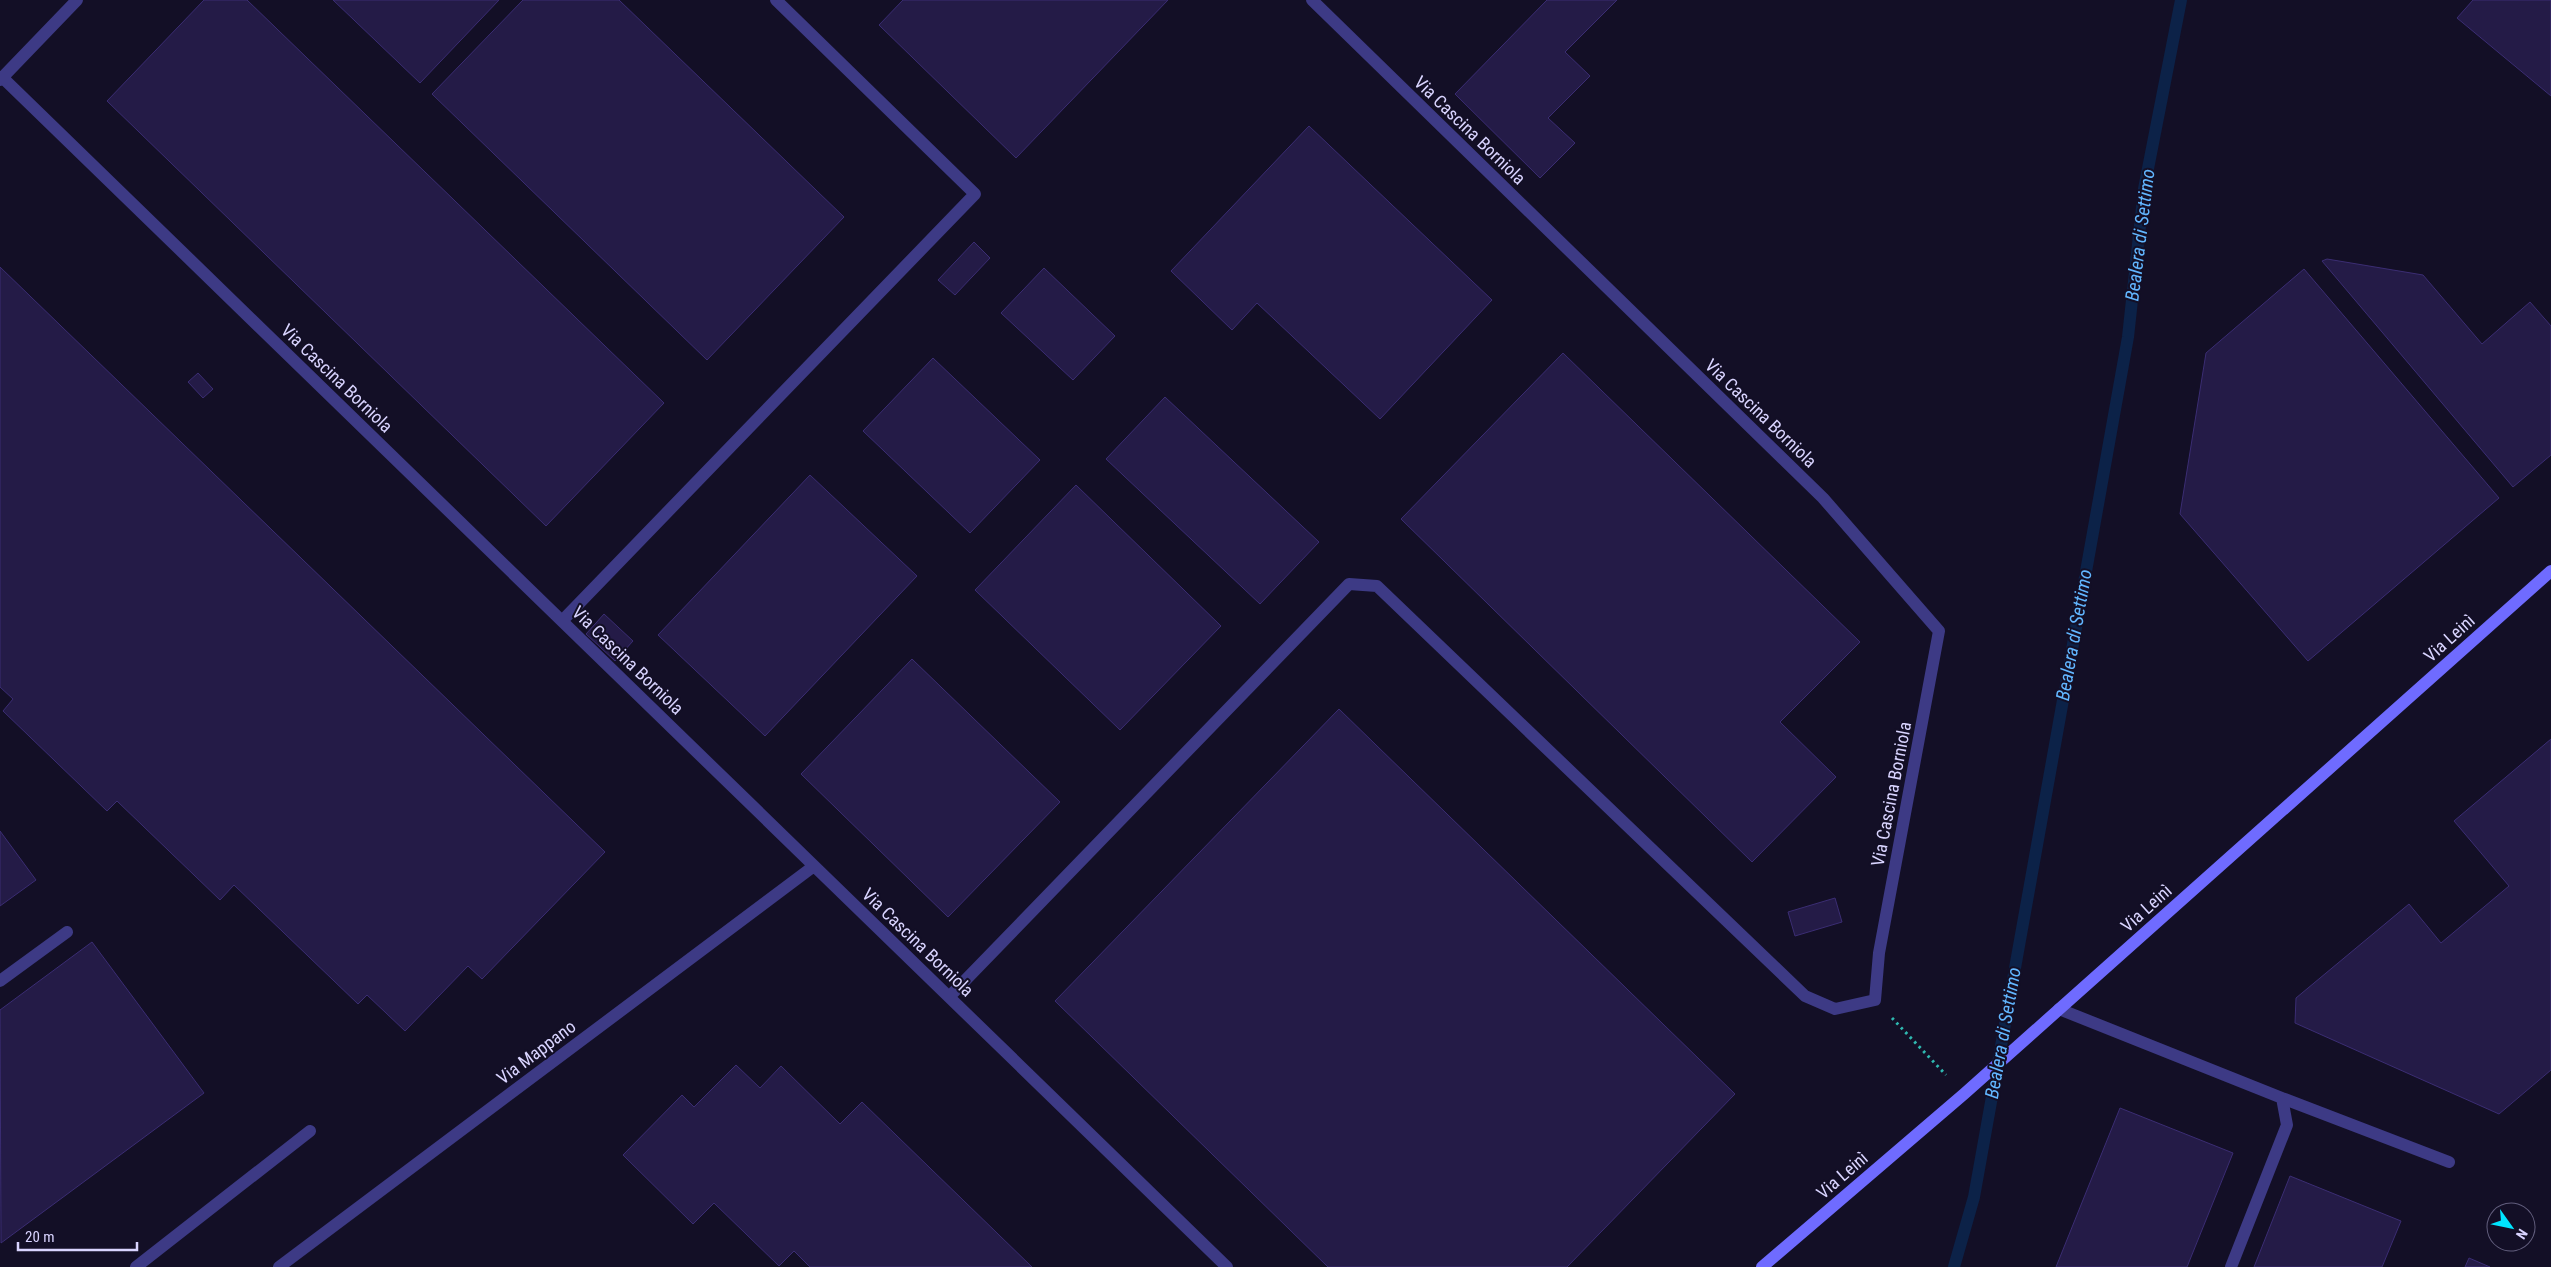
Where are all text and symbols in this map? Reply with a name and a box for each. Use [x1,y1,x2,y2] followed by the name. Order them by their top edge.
[1410,71,1530,189] street label: Via Cascina Borniola
[2120,168,2160,302] water label: Bealera di Settimo
[277,319,397,437] street label: Via Cascina Borniola
[1701,354,1821,472] street label: Via Cascina Borniola
[2051,568,2097,702] water label: Bealera di Settimo
[568,601,688,719] street label: Via Cascina Borniola
[2419,610,2479,666] street label: Via Leinì
[1867,720,1915,868] street label: Via Cascina Borniola
[2116,880,2176,936] street label: Via Leinì
[858,883,978,1001] street label: Via Cascina Borniola
[1980,966,2026,1100] water label: Bealera di Settimo
[492,1016,580,1088] street label: Via Mappano
[1812,1147,1872,1203] street label: Via Leinì
[2486,1202,2536,1252] north arrow
[18,1220,136,1252] scale bar
[2513,1226,2531,1242] text: N
[25,1228,55,1246] text: 20 m

